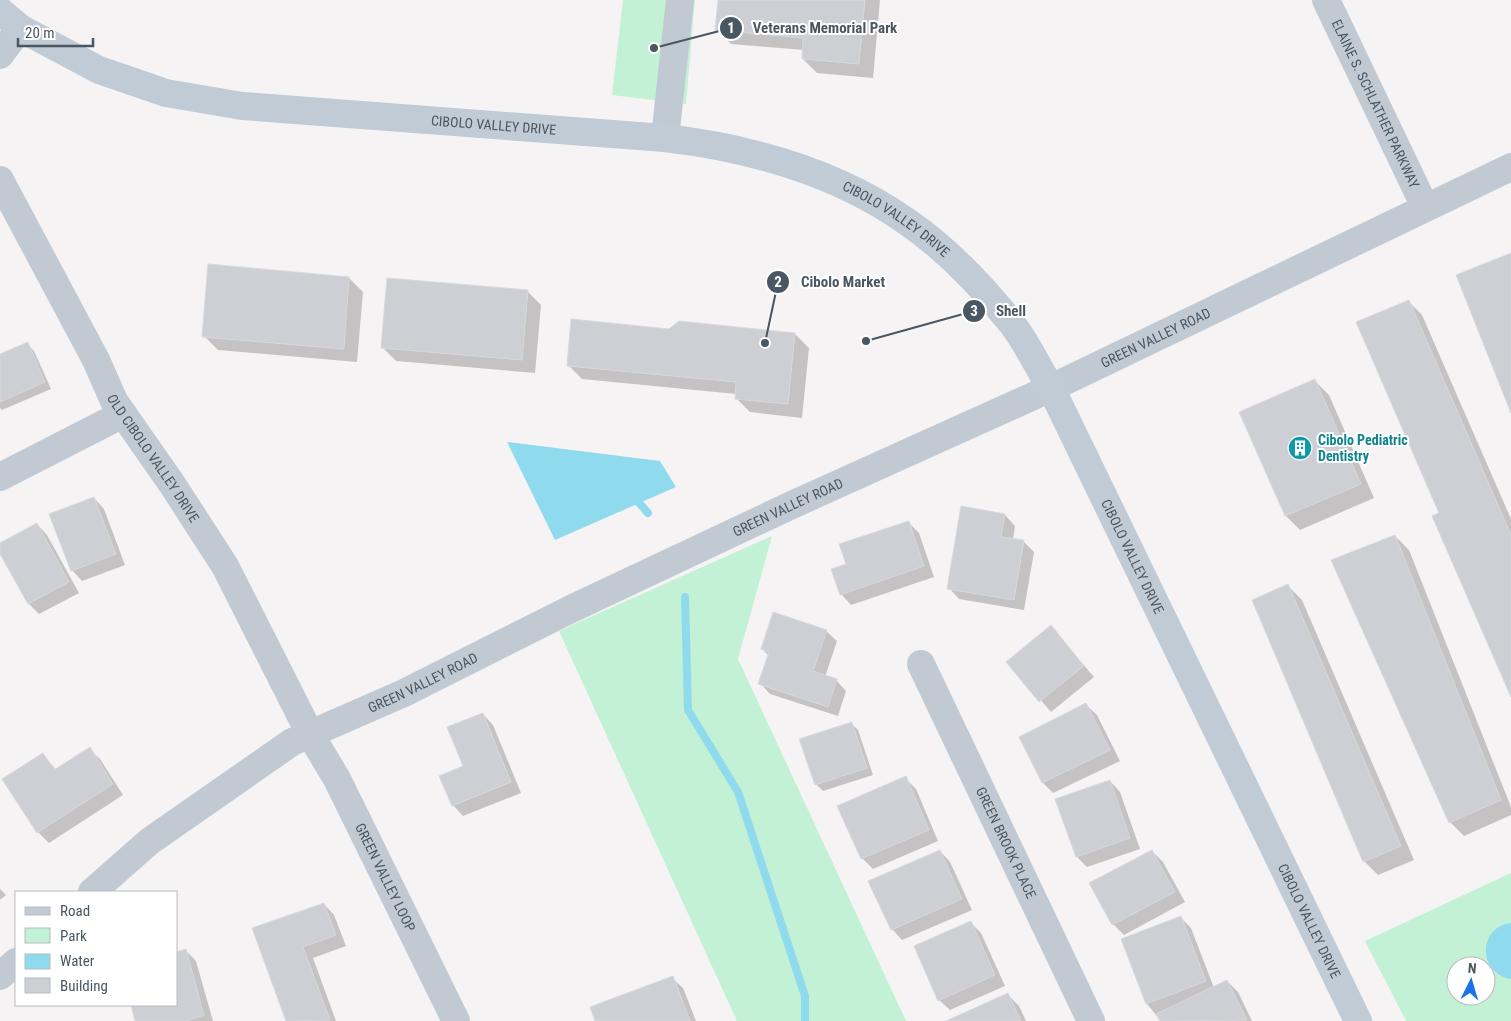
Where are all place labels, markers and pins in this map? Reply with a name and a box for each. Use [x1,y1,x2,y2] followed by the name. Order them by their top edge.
[718,13,908,43] callout: Veterans Memorial Park
[766,267,895,297] callout: Cibolo Market
[961,296,1036,326] callout: Shell
[1318,432,1408,464] place label: Cibolo Pediatric Dentistry
[1287,435,1313,461] building icon: Cibolo Pediatric Dentistry

